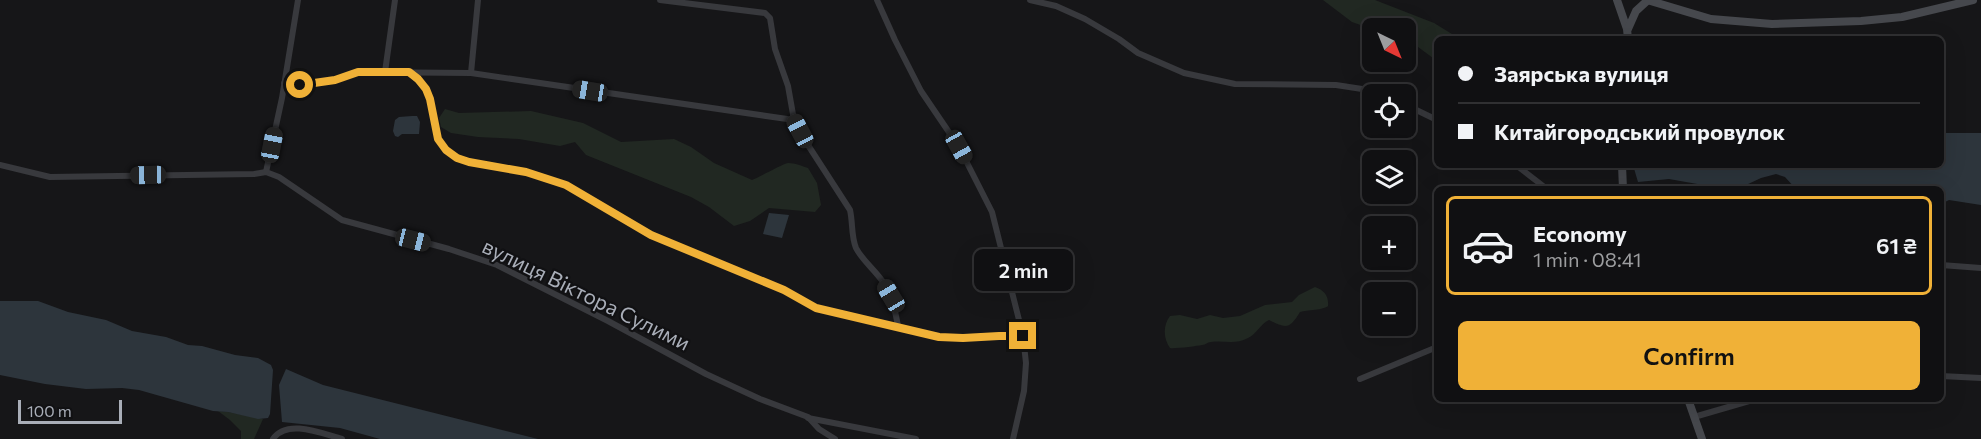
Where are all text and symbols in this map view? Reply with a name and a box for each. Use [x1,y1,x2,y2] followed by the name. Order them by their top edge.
[1362,18,1416,72] north arrow
[1362,18,1416,336] map controls
[1494,60,1669,87] text: Заярська вулиця
[286,71,313,98] route start
[571,79,609,103] car
[1362,84,1416,138] button: locate
[784,111,816,151] car
[1494,118,1785,145] text: Китайгородський провулок
[260,126,284,164] car
[942,127,976,167] car
[1362,150,1416,204] button: layers
[130,166,166,184] car
[1362,216,1416,270] button: +
[1461,219,1515,273] icon: car
[1533,220,1627,247] text: Economy
[393,227,433,253] car
[1876,232,1917,259] text: 61 ₴
[479,233,694,355] street label: вулиця Віктора Сулими
[1533,247,1642,271] text: 1 min · 08:41
[974,249,1072,291] callout: 2 min
[999,258,1048,282] text: 2 min
[874,276,908,316] car
[1362,282,1416,336] button: −
[1458,321,1920,390] button: Confirm
[1009,322,1036,349] route end
[18,397,122,424] scale bar
[27,401,72,420] text: 100 m

